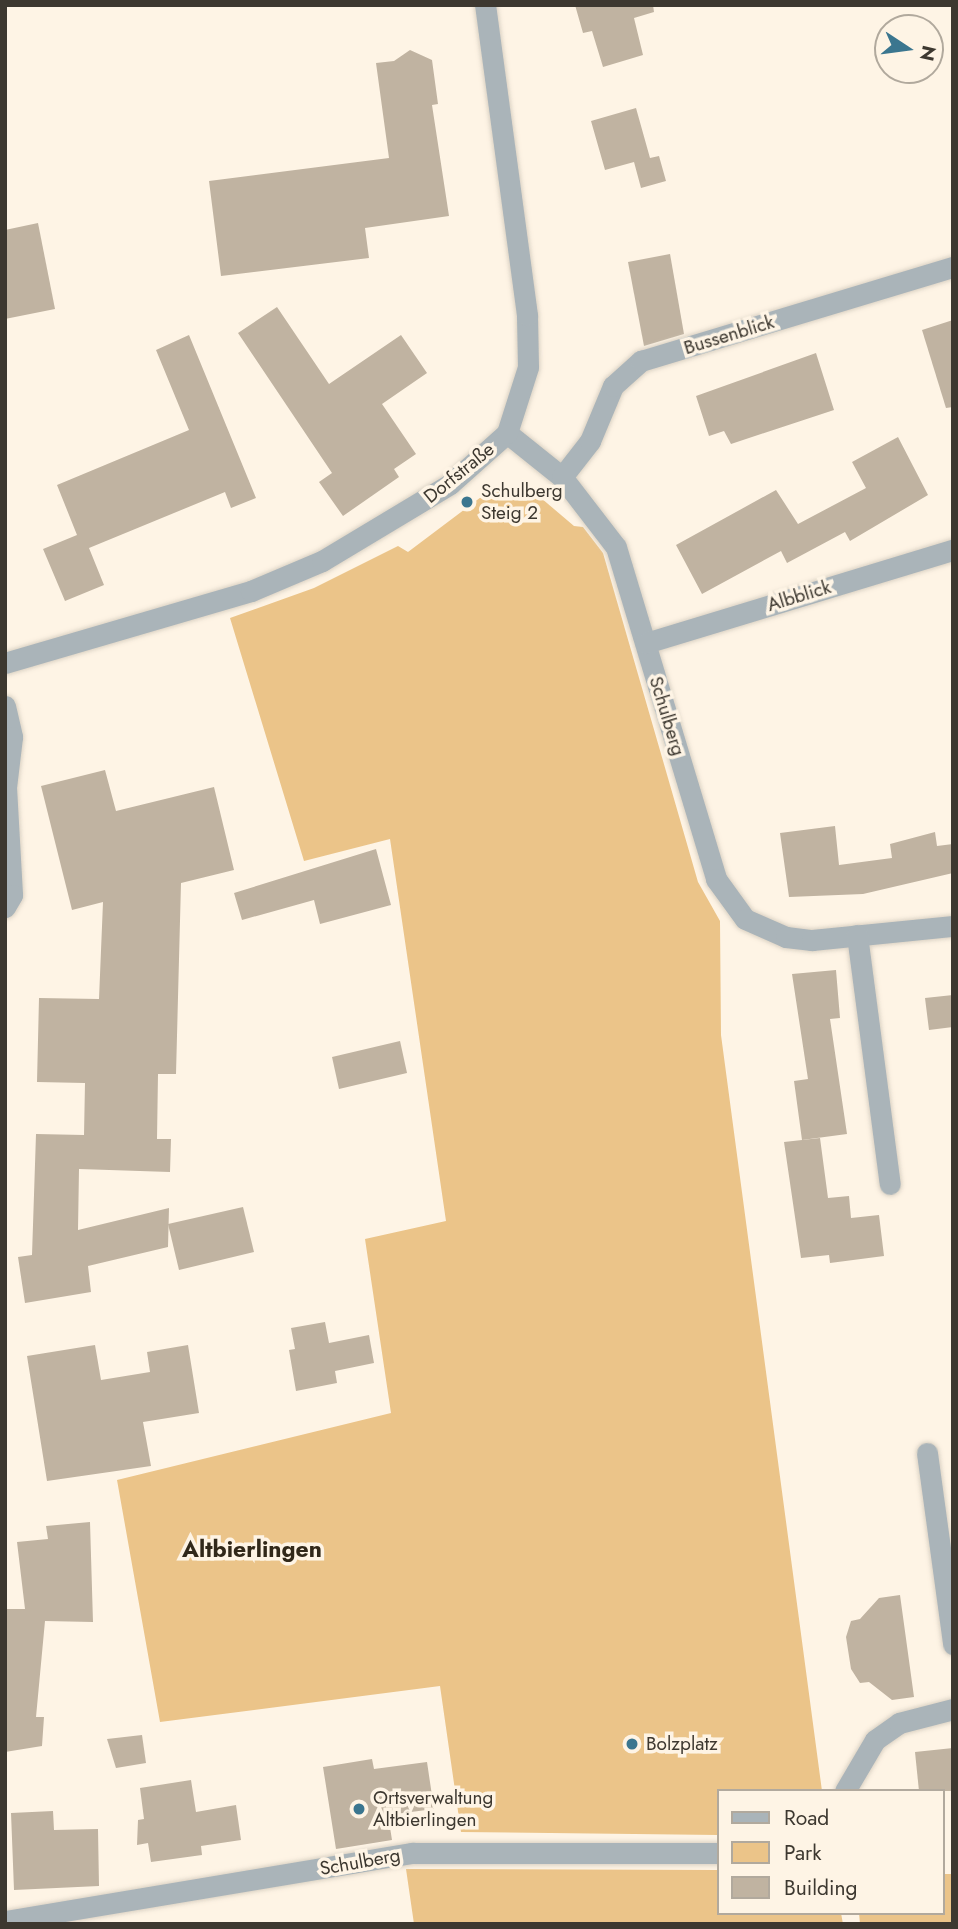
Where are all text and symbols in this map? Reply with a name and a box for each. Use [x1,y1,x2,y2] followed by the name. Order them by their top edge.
[874,14,944,84] north arrow
[913,43,943,64] text: N
[681,310,777,360] street label: Bussenblick
[419,438,499,508] street label: Dorfstraße
[481,480,562,524] place label: Schulberg Steig 2
[459,494,475,510] marker: Schulberg Steig 2
[764,576,834,616] street label: Albblick
[644,674,690,758] street label: Schulberg
[182,1535,322,1563] district label: Altbierlingen
[646,1733,718,1755] place label: Bolzplatz
[624,1736,640,1752] marker: Bolzplatz
[373,1787,493,1831] place label: Ortsverwaltung Altbierlingen
[716,1789,944,1915] legend
[351,1801,367,1817] marker: Ortsverwaltung Altbierlingen
[784,1803,829,1833] text: Road
[784,1838,821,1868] text: Park
[318,1844,402,1880] street label: Schulberg
[784,1873,857,1903] text: Building

